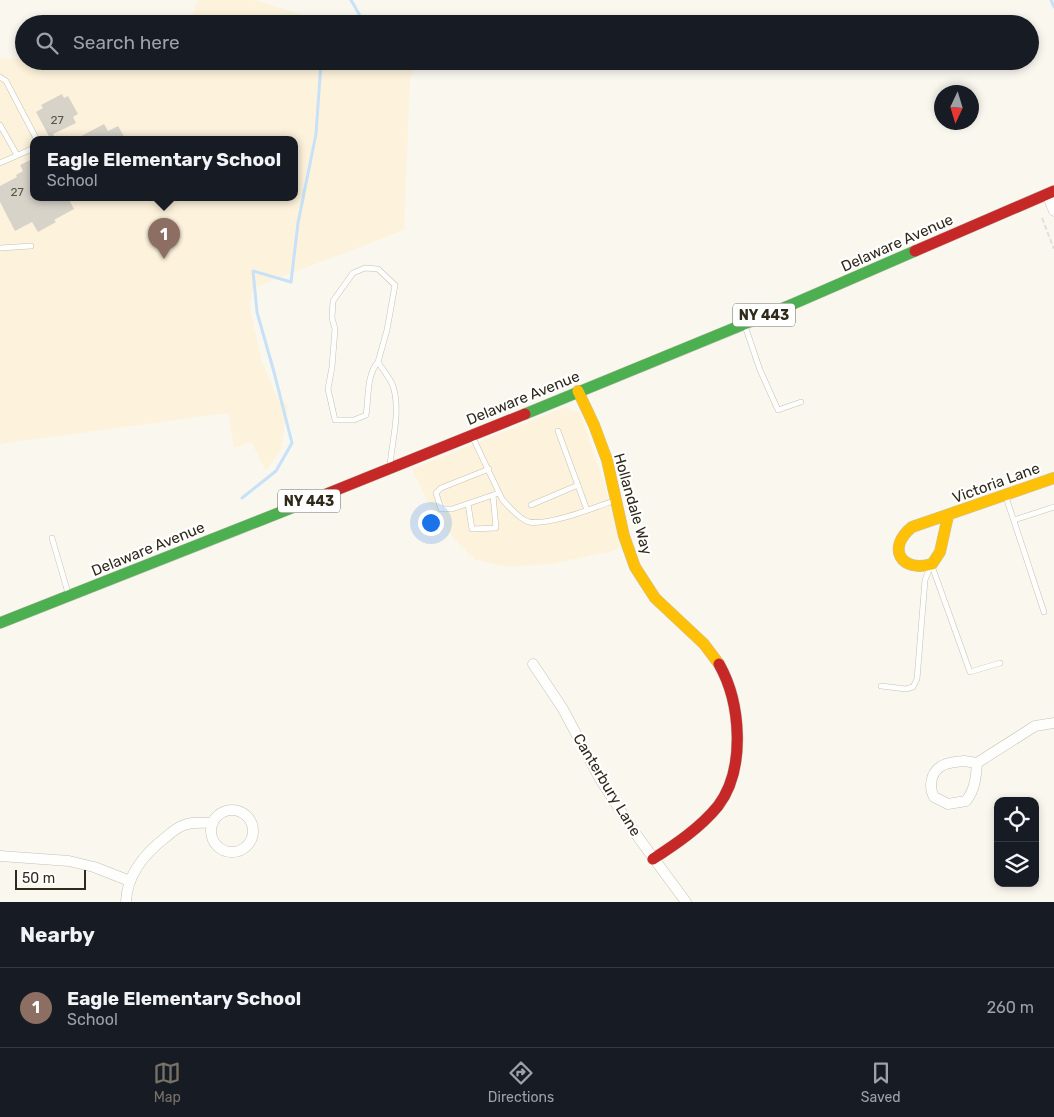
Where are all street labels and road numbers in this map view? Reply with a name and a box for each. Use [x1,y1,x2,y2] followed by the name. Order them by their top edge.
[838,210,956,276] street label: Delaware Avenue
[733,304,795,326] road number: NY 443
[464,367,582,429] street label: Delaware Avenue
[610,451,656,557] street label: Hollandale Way
[950,459,1042,507] street label: Victoria Lane
[278,490,340,512] road number: NY 443
[89,518,207,580] street label: Delaware Avenue
[569,730,645,840] street label: Canterbury Lane

